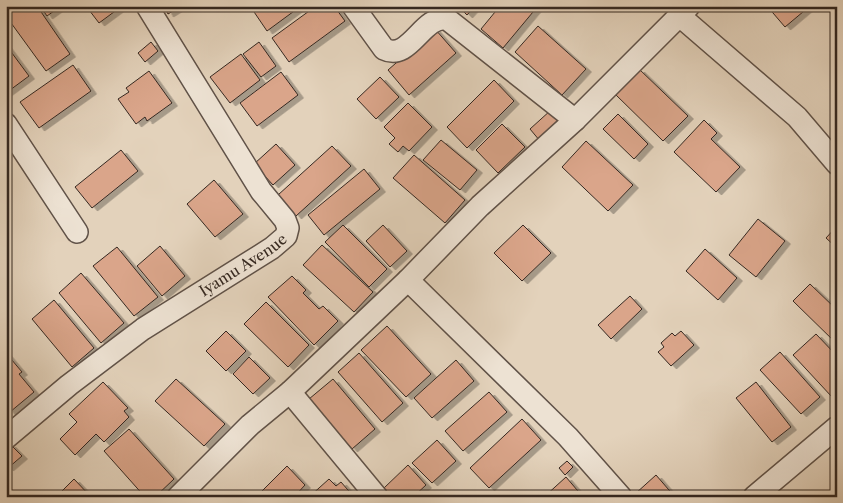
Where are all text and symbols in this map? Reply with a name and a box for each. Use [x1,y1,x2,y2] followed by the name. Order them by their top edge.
[196,229,291,300] street label: Iyamu Avenue

